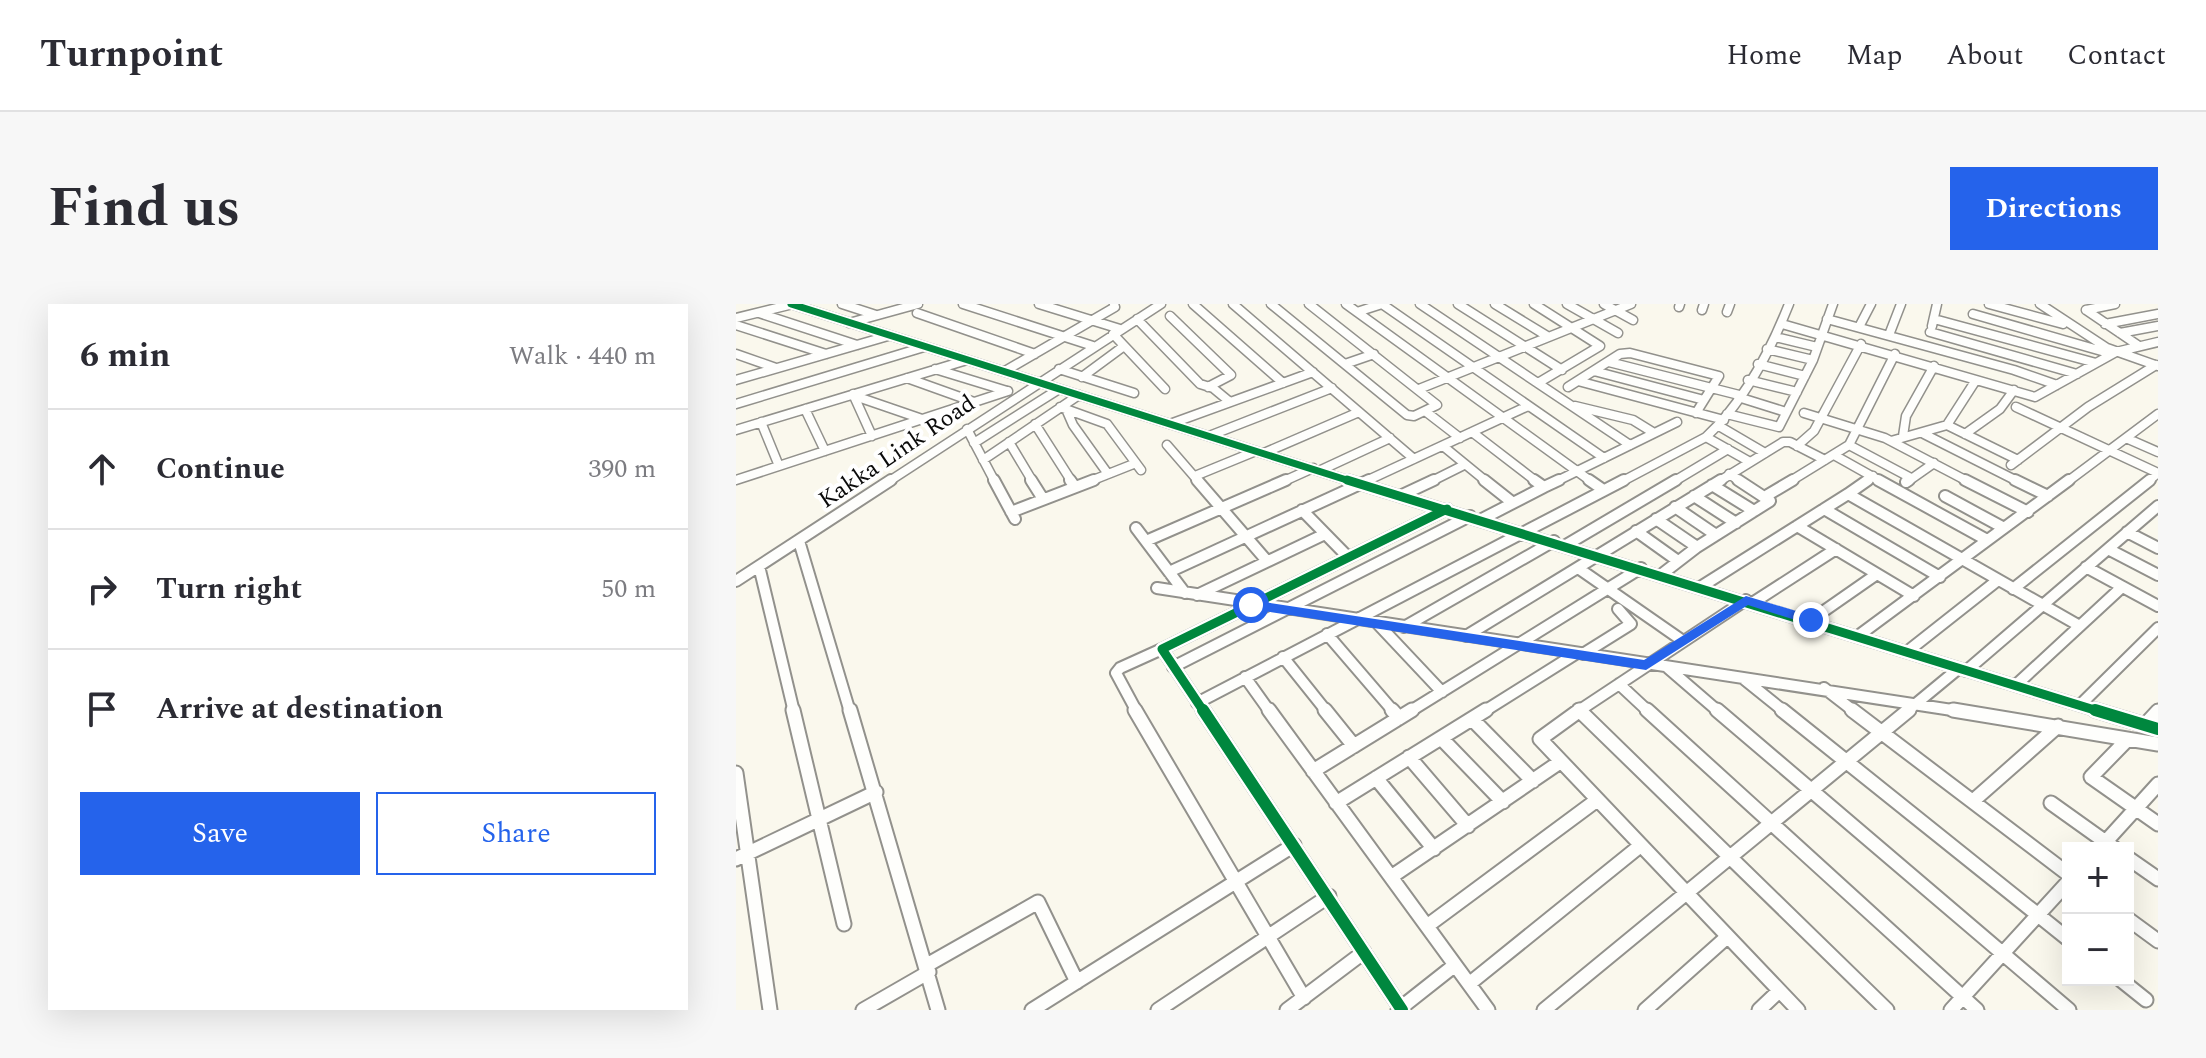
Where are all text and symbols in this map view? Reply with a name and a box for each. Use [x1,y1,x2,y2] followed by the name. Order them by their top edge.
[40,26,223,84] text: Turnpoint
[1726,34,1802,77] text: Home
[1846,34,1902,77] text: Map
[1946,34,2023,77] text: About
[2067,34,2166,77] text: Contact
[48,166,241,251] text: Find us
[1950,167,2158,250] button: Directions
[80,330,170,382] text: 6 min
[509,336,656,376] text: Walk · 440 m
[811,386,983,518] street label: Kakka Link Road
[156,446,285,492] text: Continue
[80,447,124,491] icon: ahead
[588,449,656,489] text: 390 m
[156,566,302,612] text: Turn right
[80,567,124,611] icon: right
[601,569,656,609] text: 50 m
[1233,587,1269,623] route start
[1793,602,1829,638] route end
[156,686,443,732] text: Arrive at destination
[80,687,124,731] icon: arrive
[80,792,360,875] button: Save
[376,792,656,875] button: Share
[2062,842,2134,986] map controls
[2062,842,2134,914] button: +
[2062,914,2134,986] button: −

